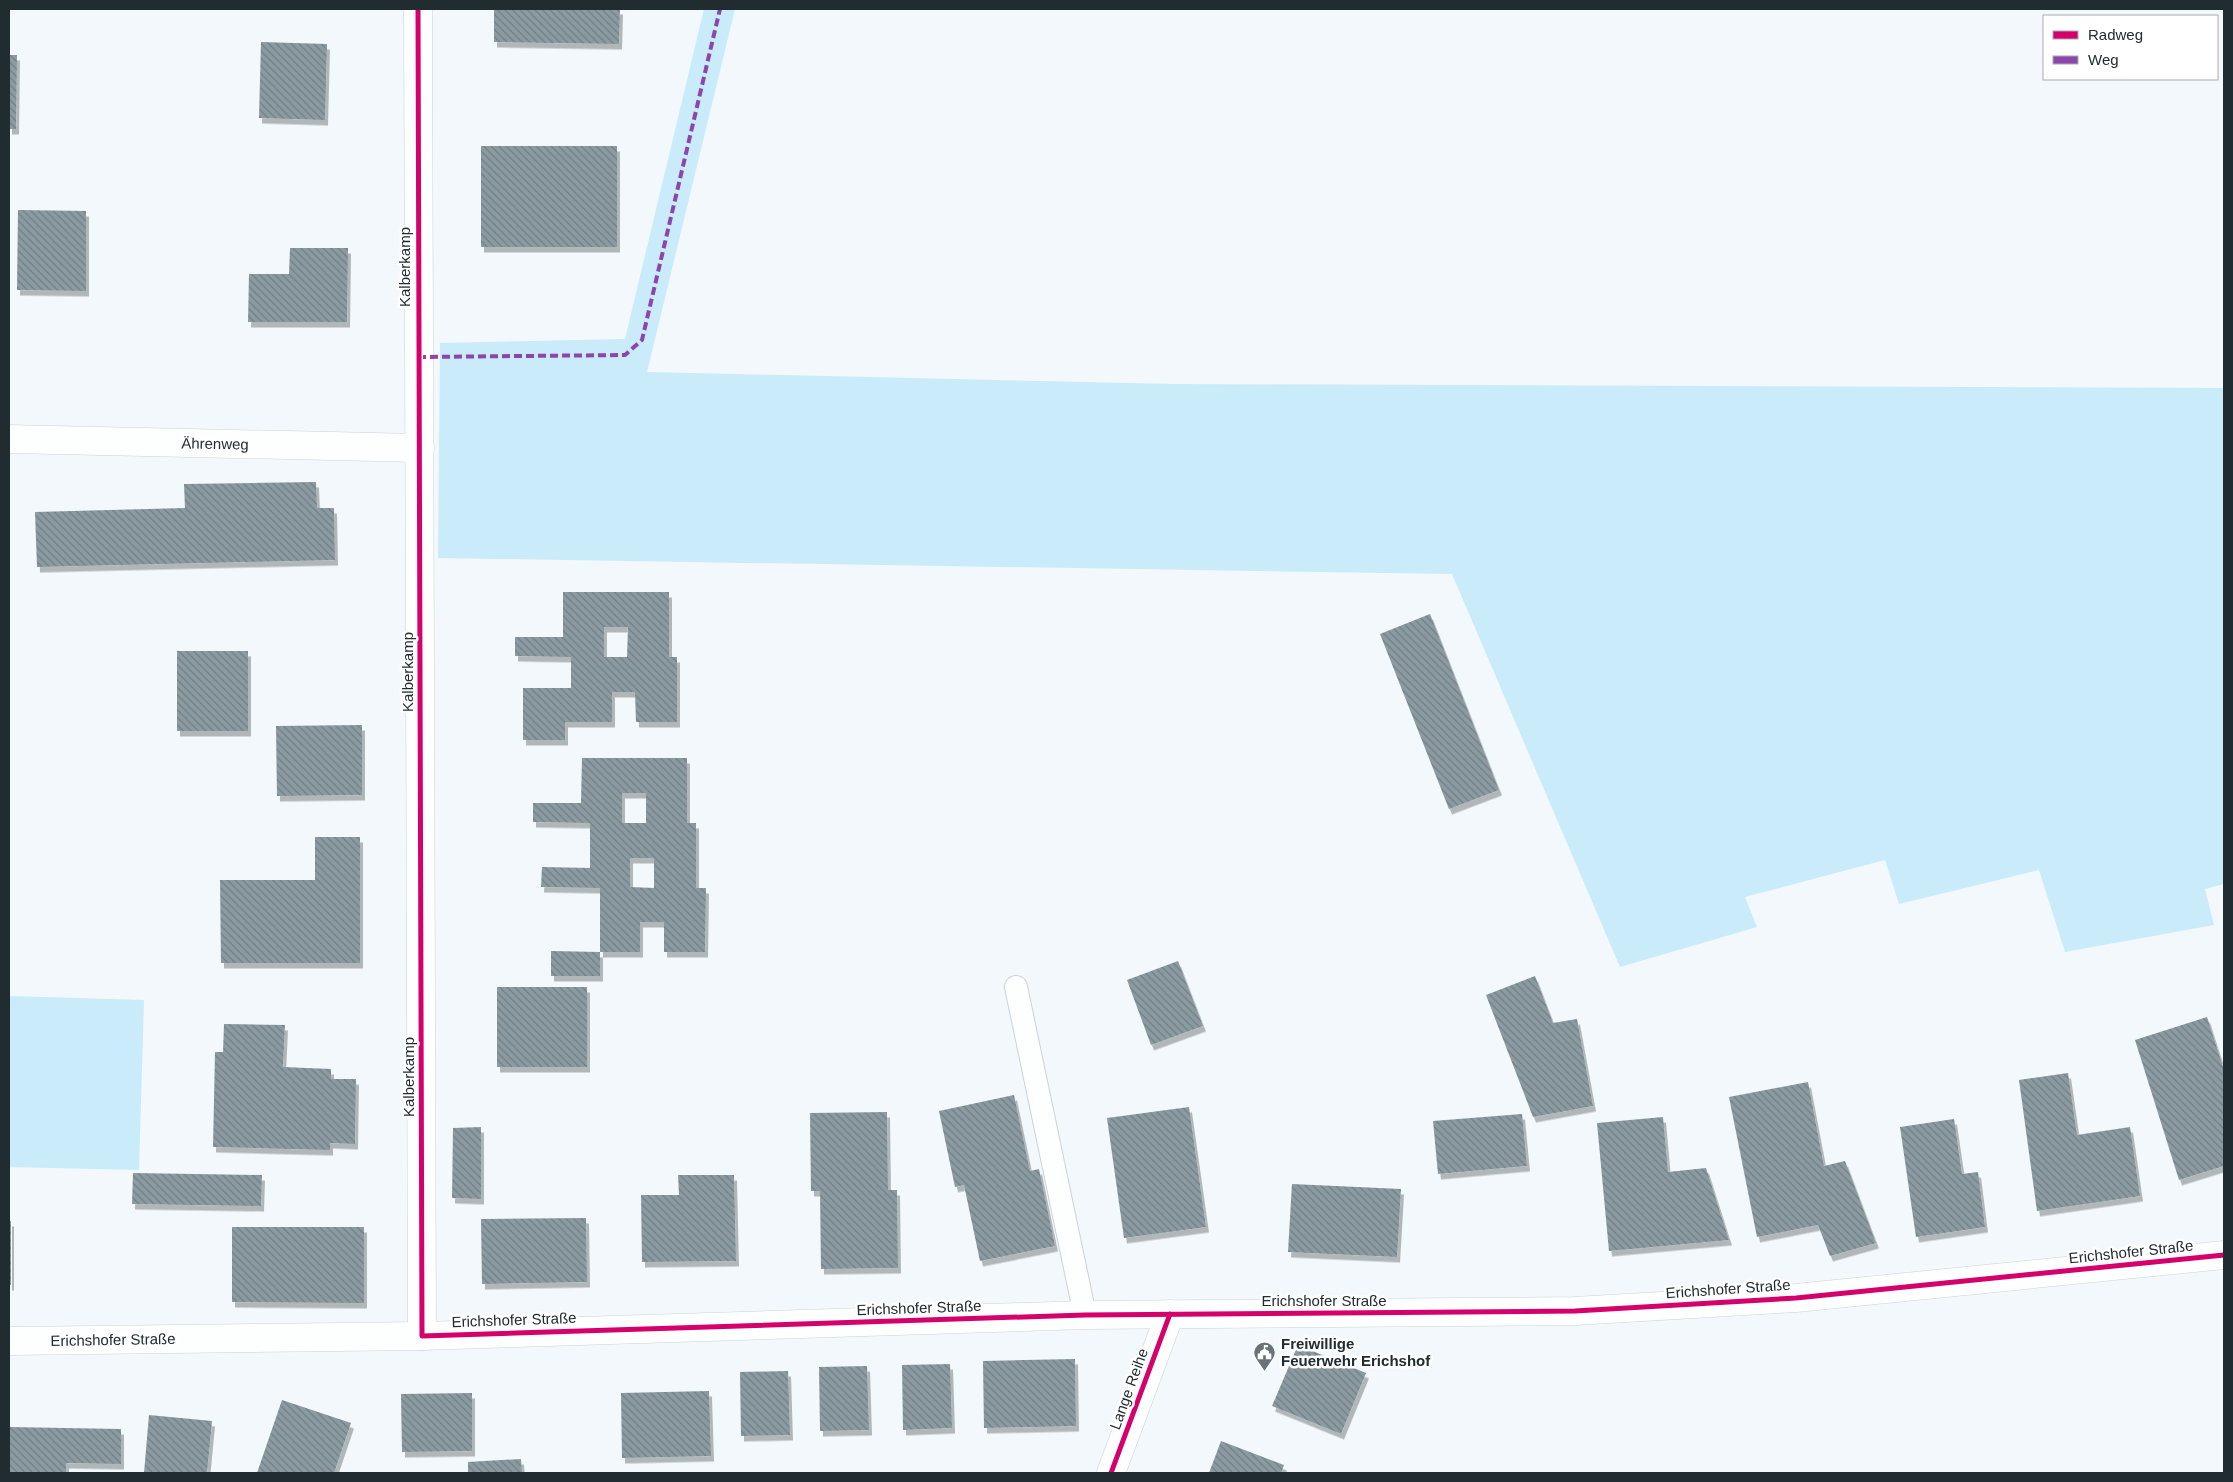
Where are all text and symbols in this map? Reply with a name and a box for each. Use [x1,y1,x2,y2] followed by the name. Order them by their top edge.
[2043,15,2218,80] legend
[2088,26,2143,43] text: Radweg
[2088,51,2119,68] text: Weg
[396,227,413,307] street label: Kalberkamp
[181,434,249,453] street label: Ährenweg
[399,632,416,712] street label: Kalberkamp
[400,1037,417,1117] street label: Kalberkamp
[2068,1237,2194,1266] street label: Erichshofer Straße
[1665,1276,1791,1301] street label: Erichshofer Straße
[1261,1292,1387,1309] street label: Erichshofer Straße
[856,1297,982,1318] street label: Erichshofer Straße
[451,1309,577,1330] street label: Erichshofer Straße
[50,1330,176,1349] street label: Erichshofer Straße
[1281,1335,1431,1369] place label: Freiwillige Feuerwehr Erichshof
[1253,1341,1277,1372] public building icon: Freiwillige Feuerwehr Erichshof
[1106,1346,1151,1432] street label: Lange Reihe

